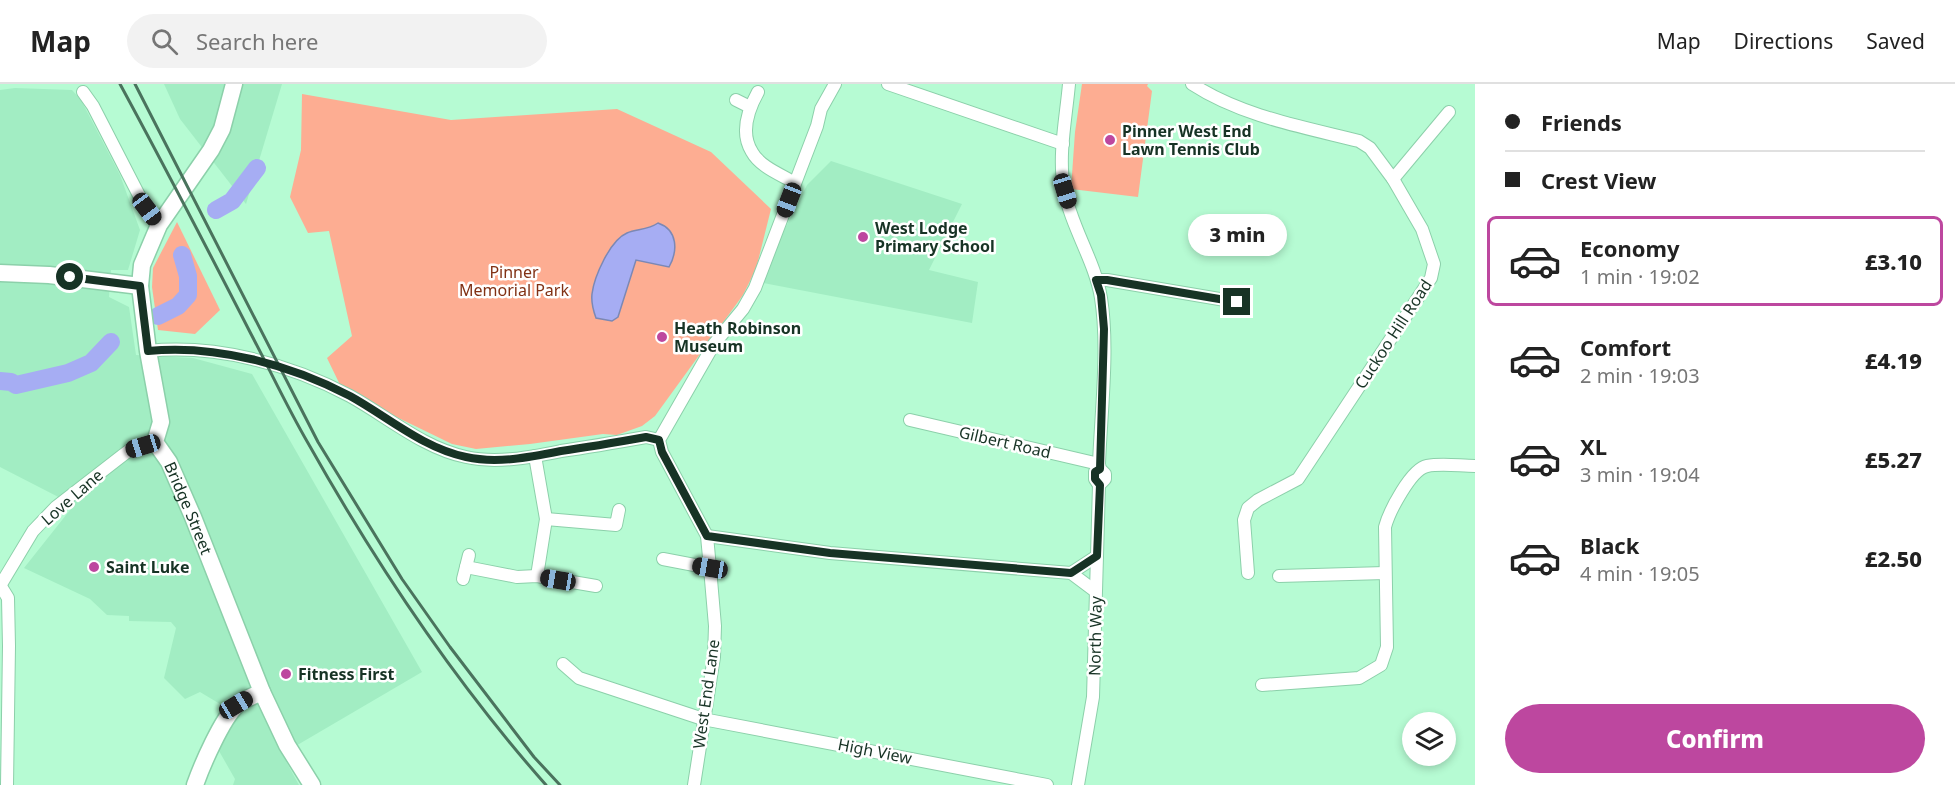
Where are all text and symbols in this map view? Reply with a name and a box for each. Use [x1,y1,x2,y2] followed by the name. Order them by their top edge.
[127,14,547,68] search box
[30,22,91,60] text: Map
[148,25,181,58] icon: search
[196,26,318,56] text: Search here
[1657,27,1701,55] text: Map
[1734,27,1833,55] text: Directions
[1866,27,1925,55] text: Saved
[1541,107,1622,137] text: Friends
[1122,120,1260,160] place label: Pinner West End Lawn Tennis Club
[1103,133,1117,147] marker: Pinner West End Lawn Tennis Club
[1541,165,1656,195] text: Crest View
[1051,171,1079,211] car
[774,180,804,220] car
[129,189,165,229] car
[1188,215,1286,257] callout: 3 min
[875,217,995,257] place label: West Lodge Primary School
[1210,221,1265,248] text: 3 min
[856,230,870,244] marker: West Lodge Primary School
[1580,233,1679,263] text: Economy
[1508,234,1562,288] icon: car
[1865,246,1922,276] text: £3.10
[459,261,569,301] park label: Pinner Memorial Park
[56,263,83,290] route start
[1580,263,1700,290] text: 1 min · 19:02
[1349,275,1437,393] street label: Cuckoo Hill Road
[1223,288,1250,315] route end
[674,317,801,357] place label: Heath Robinson Museum
[655,330,669,344] marker: Heath Robinson Museum
[1580,332,1671,362] text: Comfort
[1508,333,1562,387] icon: car
[1865,345,1922,375] text: £4.19
[1580,362,1700,389] text: 2 min · 19:03
[957,421,1053,463] street label: Gilbert Road
[1580,431,1607,461] text: XL
[123,432,163,460] car
[1508,432,1562,486] icon: car
[1865,444,1922,474] text: £5.27
[159,458,218,558] street label: Bridge Street
[1580,461,1700,488] text: 3 min · 19:04
[36,464,108,530] street label: Love Lane
[1580,530,1639,560] text: Black
[1508,531,1562,585] icon: car
[1865,543,1922,573] text: £2.50
[106,556,190,578] place label: Saint Luke
[691,556,729,580] car
[87,560,101,574] marker: Saint Luke
[1580,560,1700,587] text: 4 min · 19:05
[539,568,577,592] car
[1083,595,1107,676] street label: North Way
[687,638,725,750] street label: West End Lane
[298,663,394,685] place label: Fitness First
[279,667,293,681] marker: Fitness First
[216,688,256,722] car
[1505,704,1925,773] button: Confirm
[1402,712,1456,766] map controls
[1402,712,1456,766] button: layers
[836,733,914,769] street label: High View

